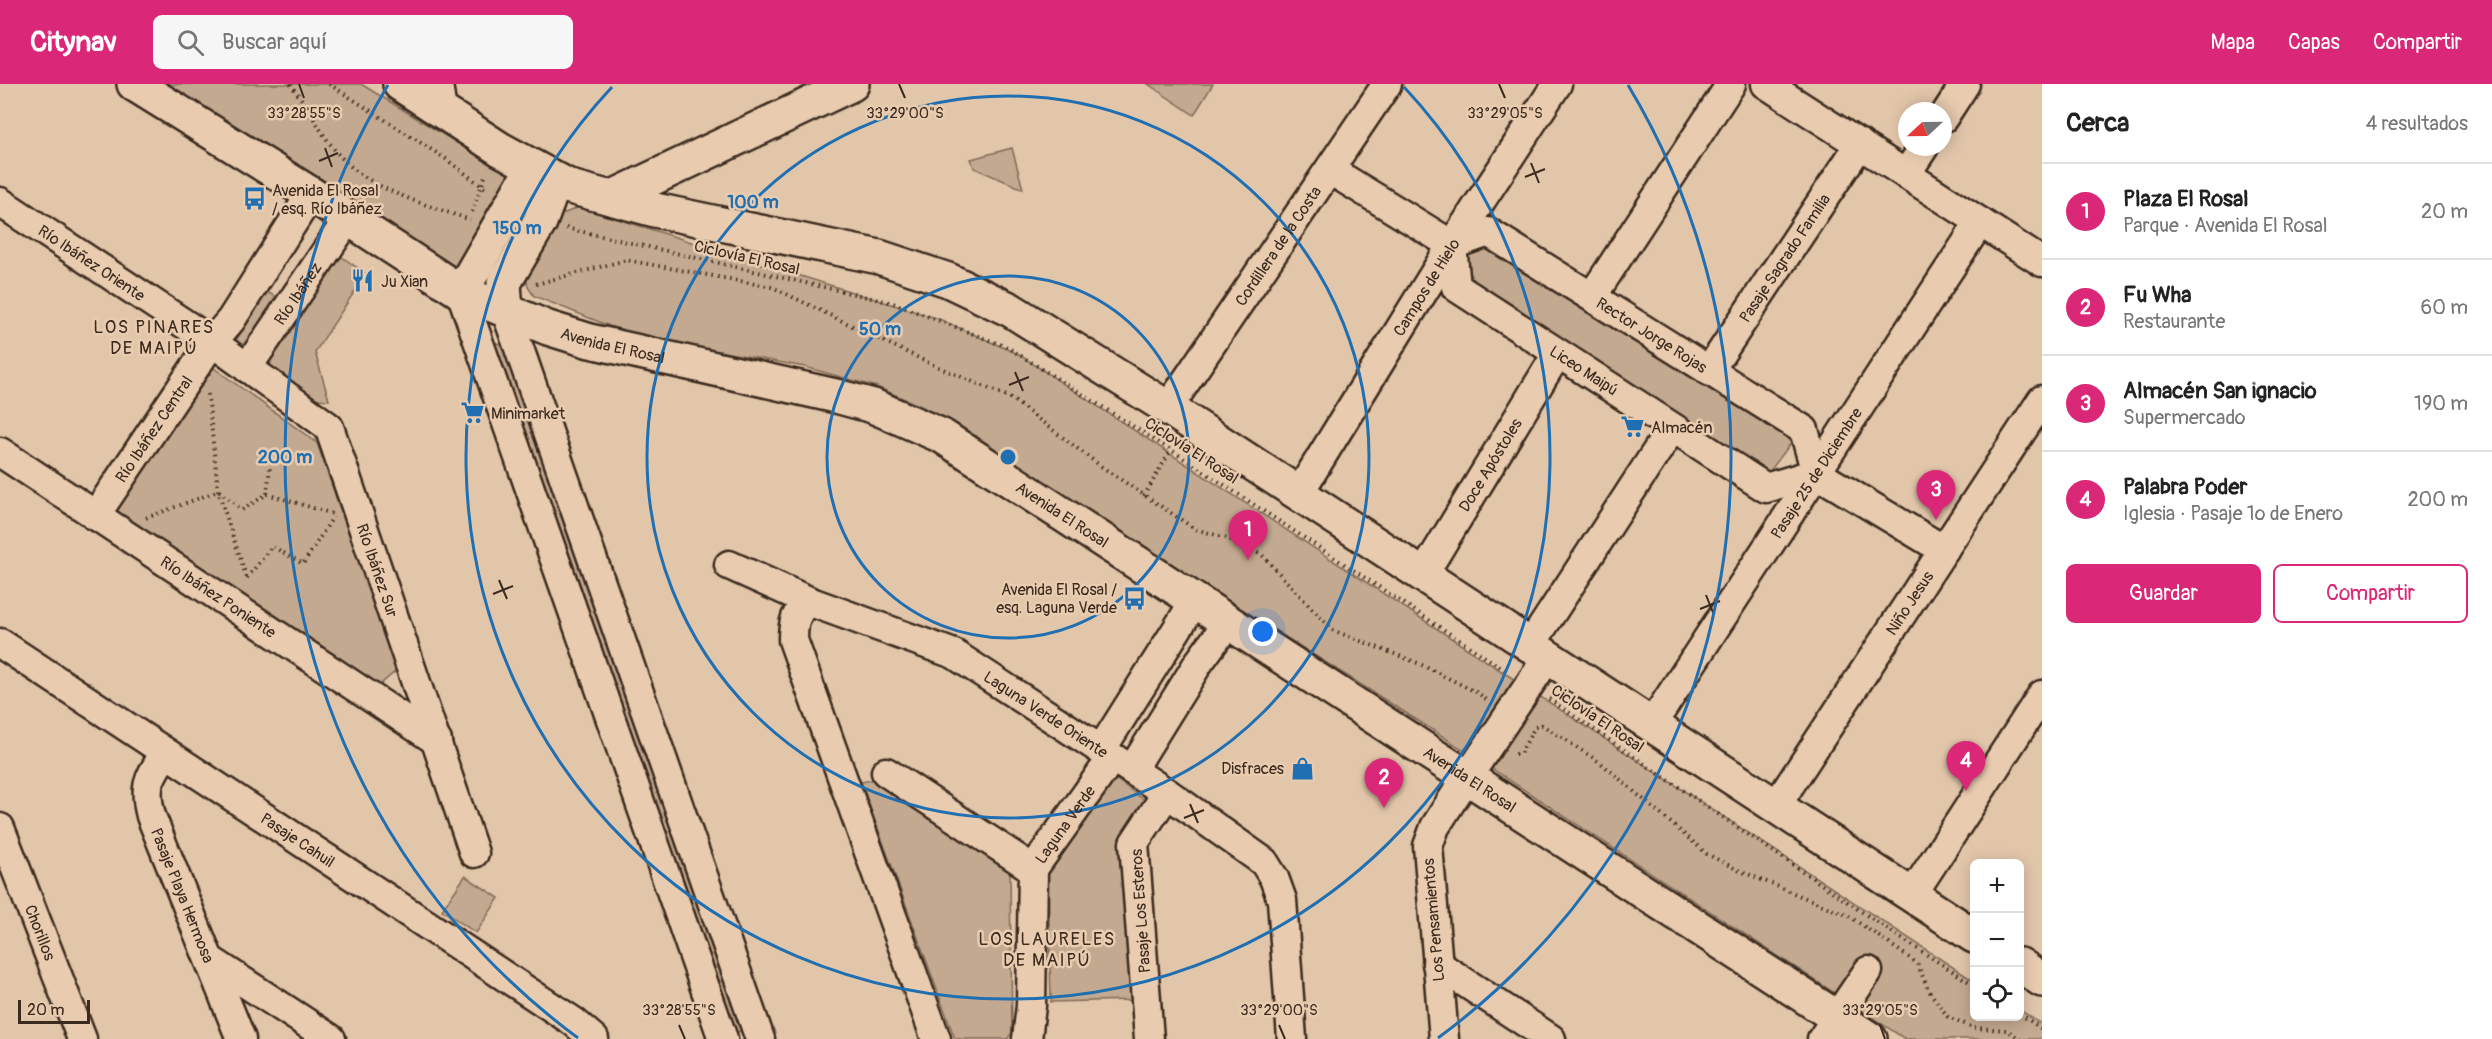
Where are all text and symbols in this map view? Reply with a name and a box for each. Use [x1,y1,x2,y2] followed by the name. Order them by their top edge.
[153,15,573,69] search box
[30,25,117,60] text: Citynav
[174,26,207,59] icon: search
[222,28,327,56] text: Buscar aquí
[2211,29,2255,56] text: Mapa
[2288,29,2340,56] text: Capas
[2373,29,2462,56] text: Compartir
[1898,102,1952,156] north arrow
[267,104,341,123] text: 33°28'55"S
[866,104,944,123] text: 33°29'00"S
[1467,104,1543,123] text: 33°29'05"S
[2066,107,2129,139] text: Cerca
[2366,111,2468,136] text: 4 resultados
[272,181,382,219] place label: Avenida El Rosal / esq. Río Ibáñez
[1231,182,1326,310] street label: Cordillera de la Costa
[2123,185,2248,213] text: Plaza El Rosal
[241,186,267,212] bus stop icon: Avenida El Rosal / esq. Río Ibáñez
[1735,190,1835,326] street label: Pasaje Sagrado Familia
[727,191,779,214] text: 100 m
[2082,199,2089,224] text: 1
[2421,199,2468,224] text: 20 m
[2123,213,2327,238] text: Parque · Avenida El Rosal
[493,217,542,240] text: 150 m
[34,221,149,306] street label: Río Ibáñez Oriente
[1389,235,1465,340] street label: Campos de Hielo
[692,236,801,280] street label: Ciclovía El Rosal
[270,259,327,329] street label: Río Ibáñez
[350,268,376,294] restaurant icon: Ju Xian
[381,272,428,292] place label: Ju Xian
[2123,281,2191,309] text: Fu Wha
[1592,293,1711,378] street label: Rector Jorge Rojas
[2080,295,2091,320] text: 2
[2421,295,2468,320] text: 60 m
[2123,309,2225,334] text: Restaurante
[93,316,215,360] district label: LOS PINARES DE MAIPÚ
[859,318,901,341] text: 50 m
[558,324,667,368] street label: Avenida El Rosal
[1546,341,1622,401] street label: Liceo Maipú
[111,372,197,487] street label: Río Ibáñez Central
[2123,377,2317,405] text: Almacén San ignacio
[2080,391,2091,416] text: 3
[2414,391,2468,416] text: 190 m
[460,400,486,426] supermarket icon: Minimarket
[491,404,566,424] place label: Minimarket
[1767,404,1867,543] street label: Pasaje 25 de Diciembre
[2123,405,2246,430] text: Supermercado
[1141,413,1242,489] street label: Ciclovía El Rosal
[1620,414,1646,440] supermarket icon: Almacén
[1455,415,1527,516] street label: Doce Apóstoles
[1651,418,1713,438] place label: Almacén
[258,446,312,469] text: 200 m
[998,447,1018,467] centre of rings
[1916,470,1956,520] pin: 3
[2123,473,2247,501] text: Palabra Poder
[1012,478,1112,553] street label: Avenida El Rosal
[2080,487,2091,512] text: 4
[2407,487,2468,512] text: 200 m
[2123,501,2343,526] text: Iglesia · Pasaje 1º de Enero
[1228,510,1268,560] pin: 1
[352,521,402,620] street label: Río Ibáñez Sur
[156,552,280,643] street label: Río Ibáñez Poniente
[2066,564,2261,623] button: Guardar
[2273,564,2468,623] button: Compartir
[1882,567,1938,639] street label: Niño Jesus
[996,580,1117,618] place label: Avenida El Rosal / esq. Laguna Verde
[1122,585,1148,611] bus stop icon: Avenida El Rosal / esq. Laguna Verde
[1248,617,1277,646] your location
[980,667,1112,763] street label: Laguna Verde Oriente
[1547,680,1648,757] street label: Ciclovía El Rosal
[1419,742,1520,817] street label: Avenida El Rosal
[1946,742,1986,791] pin: 4
[1289,755,1315,781] shop icon: Disfraces
[1364,758,1404,808] pin: 2
[1221,759,1284,779] place label: Disfraces
[1031,782,1100,868] street label: Laguna Verde
[256,809,338,872] street label: Pasaje Cahuil
[146,825,218,966] street label: Pasaje Playa Hermosa
[1127,848,1155,974] street label: Pasaje Los Esteros
[1419,857,1449,982] street label: Los Pensamientos
[1970,859,2024,1021] map controls
[1970,859,2024,913] button: +
[20,902,59,963] street label: Chorillos
[1970,913,2024,967] button: −
[978,928,1116,972] district label: LOS LAURELES DE MAIPÚ
[1970,967,2024,1021] button: locate
[18,997,90,1024] scale bar
[27,1000,65,1020] text: 20 m
[642,1001,716,1020] text: 33°28'55"S
[1240,1001,1318,1020] text: 33°29'00"S
[1842,1001,1918,1020] text: 33°29'05"S

